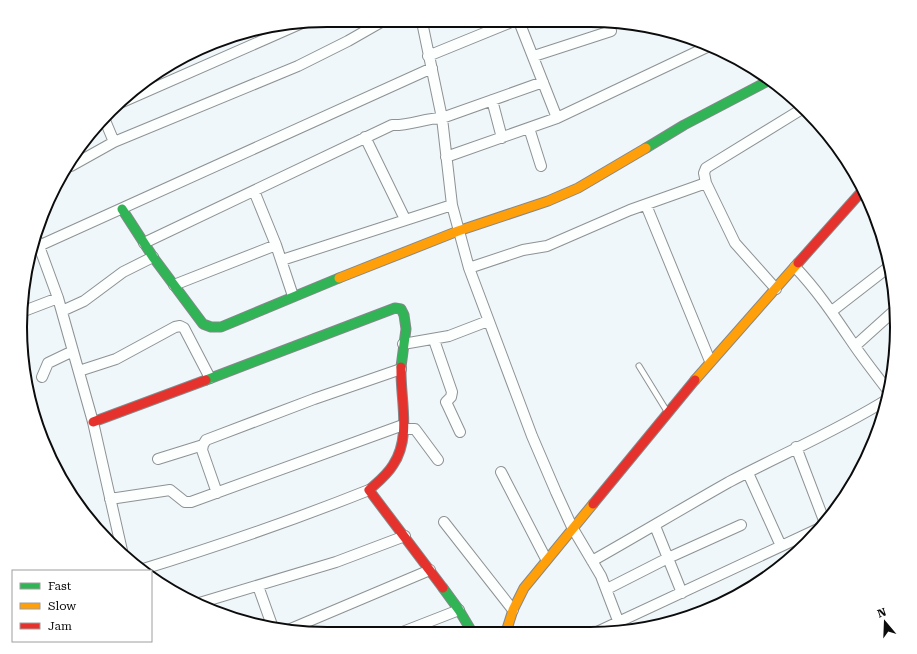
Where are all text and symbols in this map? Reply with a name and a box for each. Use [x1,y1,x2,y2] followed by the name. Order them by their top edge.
[12,570,152,642] legend
[48,579,72,593] text: Fast
[48,599,76,613] text: Slow
[865,602,905,642] north arrow
[876,605,889,621] text: N
[48,619,72,633] text: Jam

